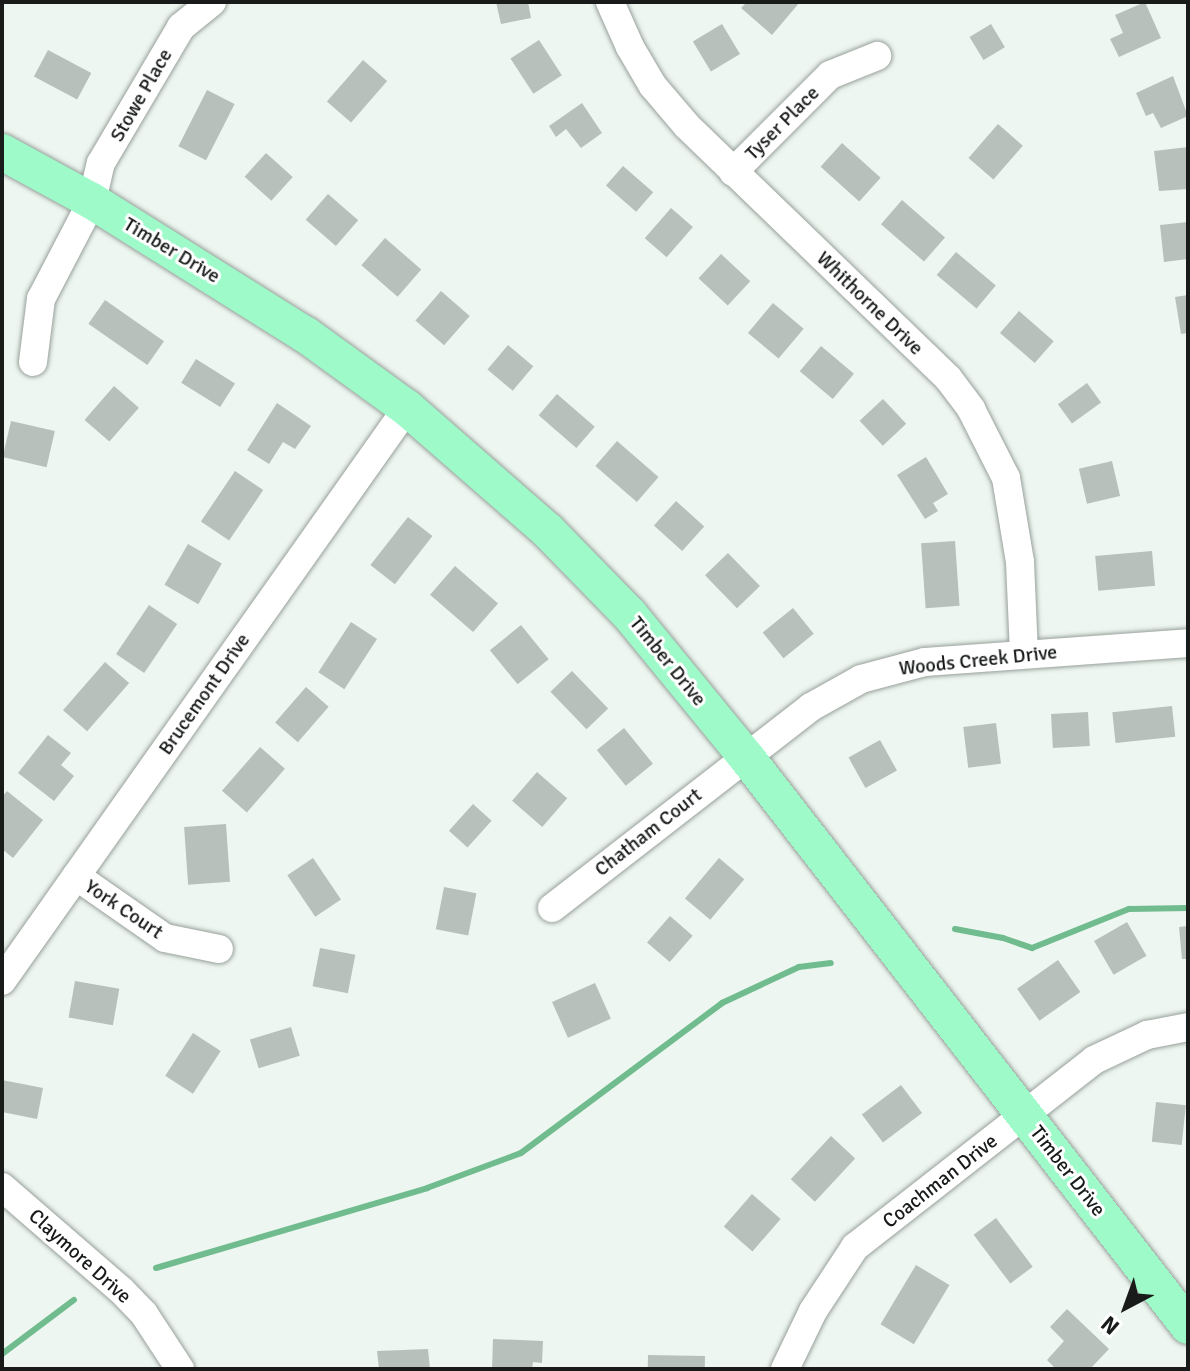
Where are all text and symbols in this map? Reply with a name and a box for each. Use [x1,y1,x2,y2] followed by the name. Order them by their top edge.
[105,44,177,146] street label: Stowe Place
[740,81,824,165] street label: Tyser Place
[119,212,225,288] street label: Timber Drive
[812,246,928,360] street label: Whithorne Drive
[625,611,711,711] street label: Timber Drive
[153,629,255,759] street label: Brucemont Drive
[898,640,1058,680] street label: Woods Creek Drive
[590,783,706,881] street label: Chatham Court
[80,874,168,944] street label: York Court
[1025,1121,1111,1221] street label: Timber Drive
[878,1129,1002,1233] street label: Coachman Drive
[24,1204,136,1308] street label: Claymore Drive
[1086,1267,1166,1347] north arrow
[1095,1310,1125,1341] text: N

